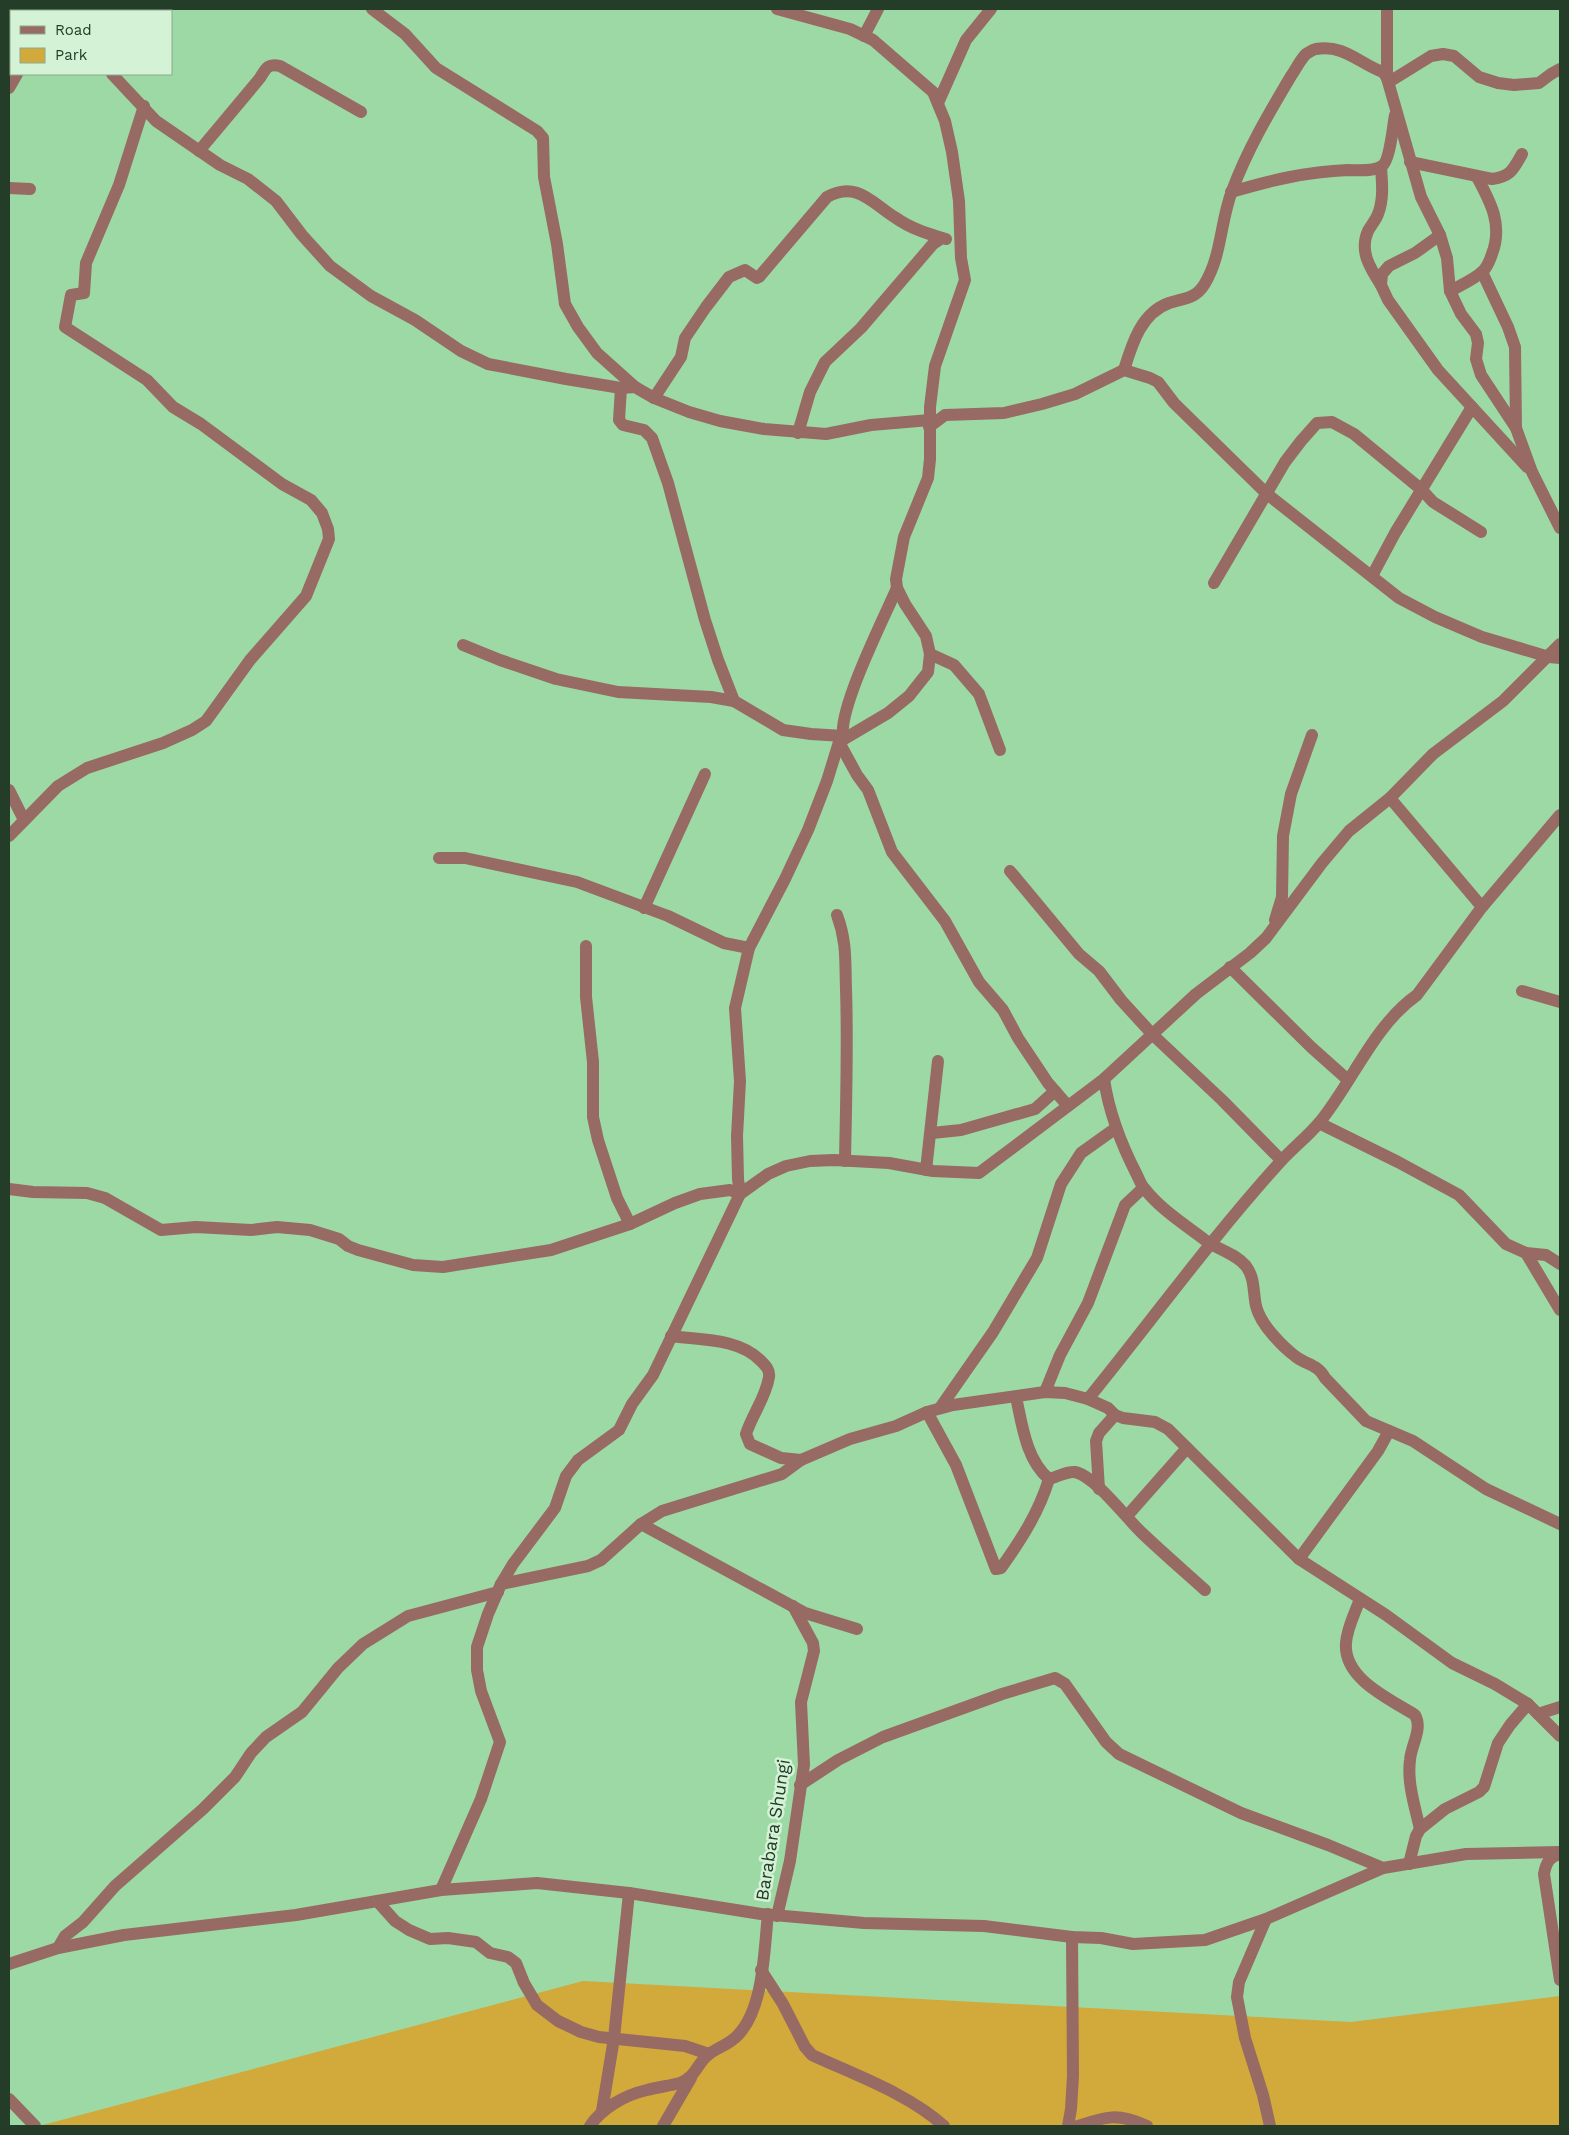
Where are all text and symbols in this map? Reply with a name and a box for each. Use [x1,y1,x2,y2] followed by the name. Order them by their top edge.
[10,10,172,75] legend
[55,21,92,39] text: Road
[55,46,88,64] text: Park
[751,1758,794,1902] street label: Barabara Shungi

